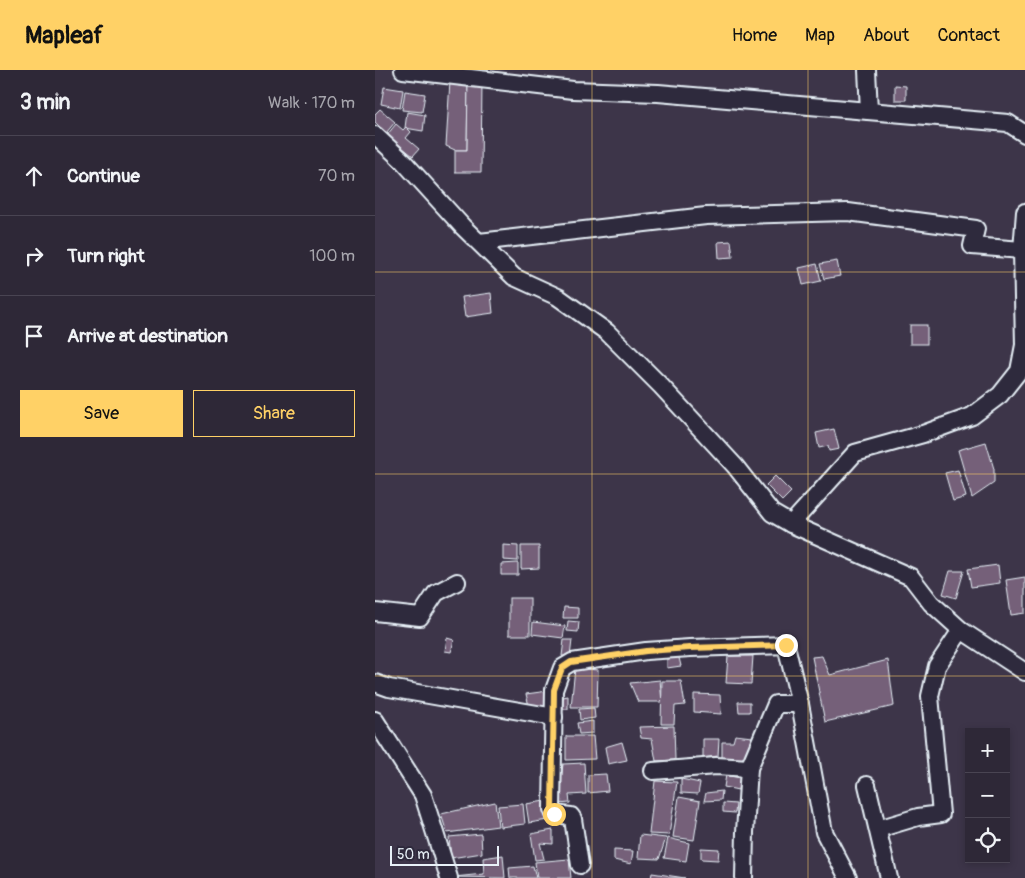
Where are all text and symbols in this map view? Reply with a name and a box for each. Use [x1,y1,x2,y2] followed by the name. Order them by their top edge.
[25,21,103,50] text: Mapleaf
[732,24,777,47] text: Home
[805,24,835,47] text: Map
[863,24,909,47] text: About
[937,24,1000,47] text: Contact
[20,89,70,116] text: 3 min
[268,93,355,113] text: Walk · 170 m
[20,162,48,190] icon: ahead
[67,164,140,188] text: Continue
[318,166,355,186] text: 70 m
[20,242,48,270] icon: right
[67,244,145,268] text: Turn right
[309,246,355,266] text: 100 m
[20,322,48,350] icon: arrive
[67,324,228,348] text: Arrive at destination
[20,390,183,437] button: Save
[193,390,355,437] button: Share
[775,634,798,657] route end
[965,728,1010,863] map controls
[965,728,1010,773] button: +
[965,773,1010,818] button: −
[543,803,566,826] route start
[965,818,1010,863] button: locate
[390,843,499,866] scale bar
[397,846,430,863] text: 50 m

